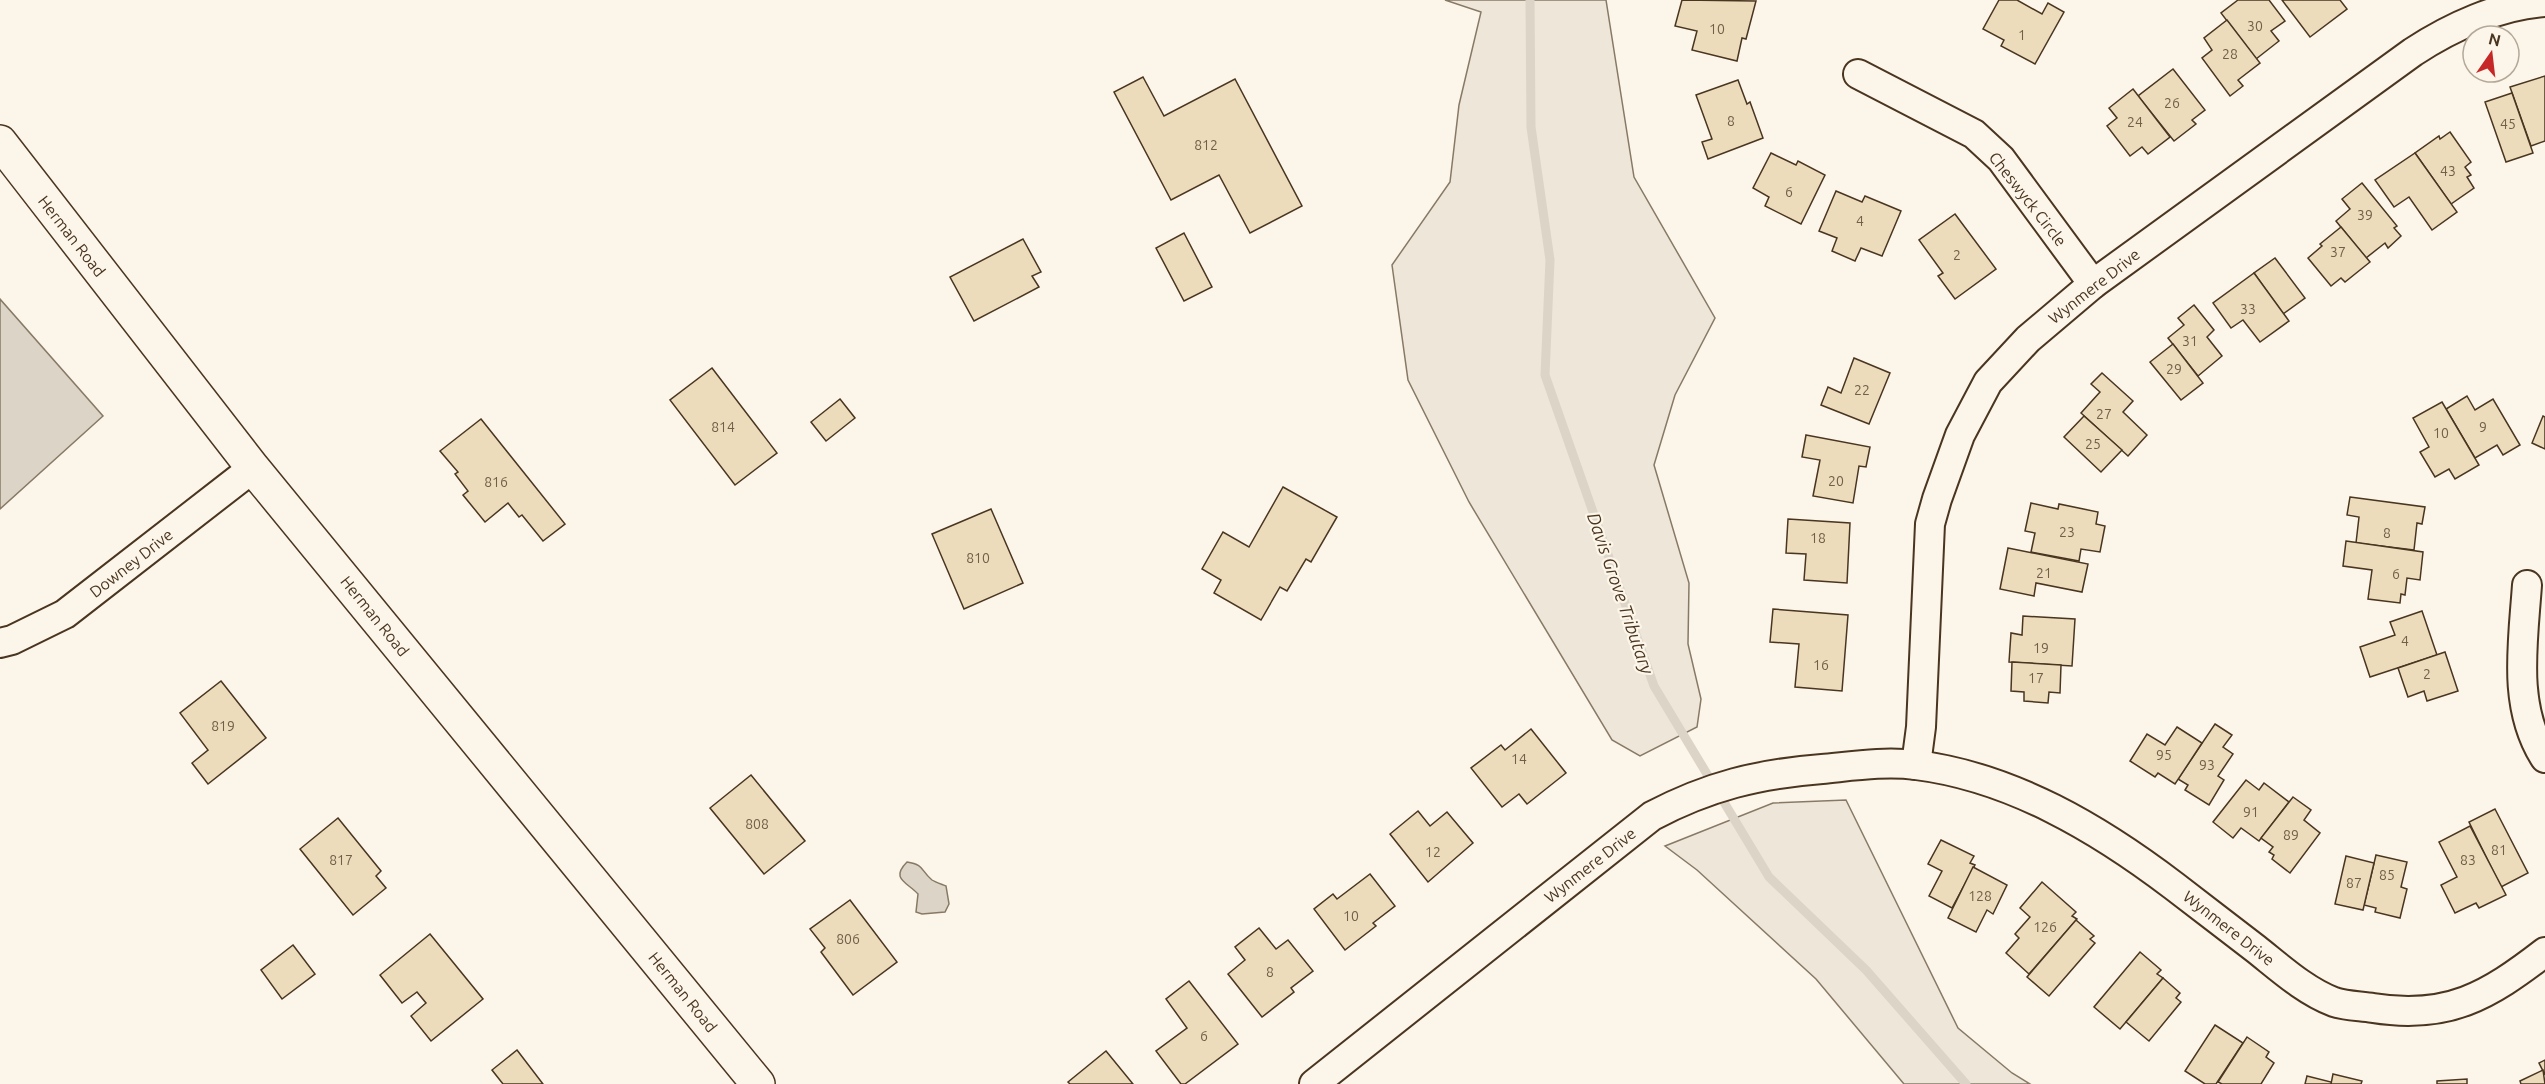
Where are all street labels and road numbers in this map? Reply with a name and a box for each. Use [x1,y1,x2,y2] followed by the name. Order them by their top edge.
[1986,148,2070,250] street label: Cheswyck Circle
[35,192,109,280] street label: Herman Road
[2045,245,2143,327] street label: Wynmere Drive
[86,525,176,601] street label: Downey Drive
[337,572,413,660] street label: Herman Road
[1541,824,1639,906] street label: Wynmere Drive
[2180,887,2278,969] street label: Wynmere Drive
[645,948,721,1036] street label: Herman Road

